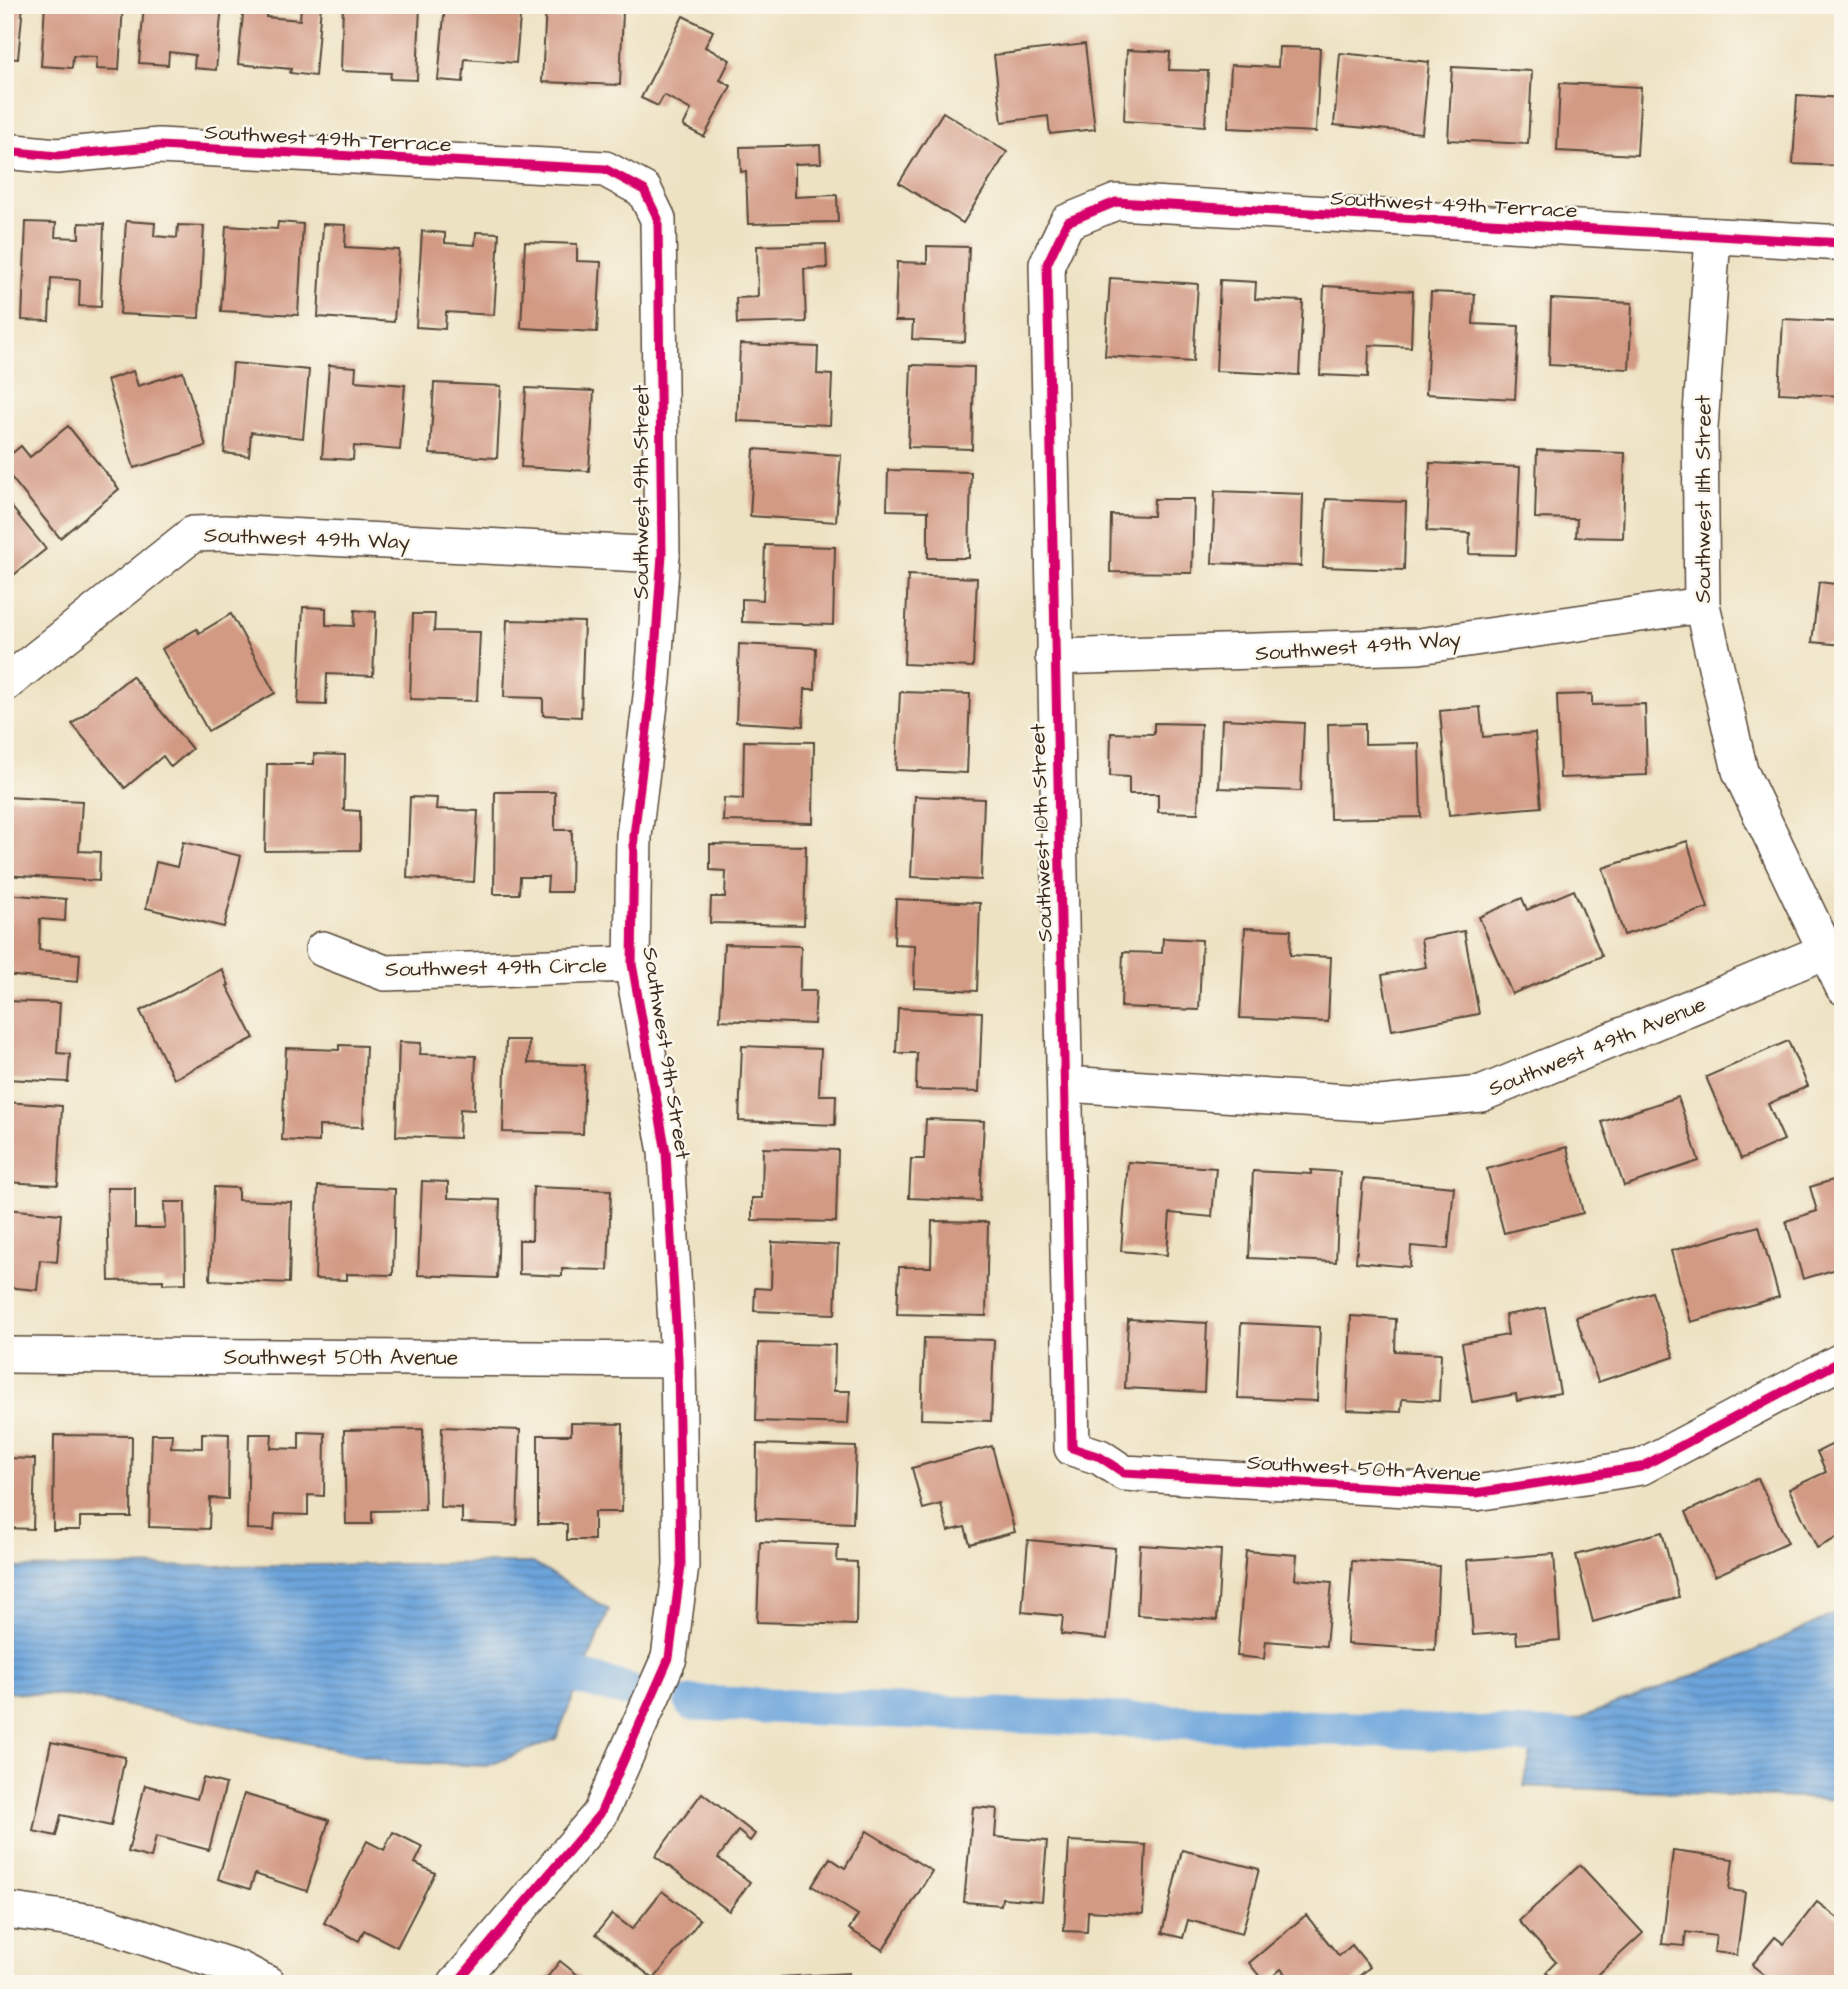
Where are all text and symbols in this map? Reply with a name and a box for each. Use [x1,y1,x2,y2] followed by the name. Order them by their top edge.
[204,118,452,159] street label: Southwest 49th Terrace
[1330,184,1578,225] street label: Southwest 49th Terrace
[627,384,656,599] street label: Southwest 9th Street
[1689,394,1718,603] street label: Southwest 11th Street
[203,520,411,559] street label: Southwest 49th Way
[1254,625,1462,670] street label: Southwest 49th Way
[1023,723,1060,943] street label: Southwest 10th Street
[635,945,698,1162] street label: Southwest 9th Street
[385,951,607,984] street label: Southwest 49th Circle
[1484,989,1710,1103] street label: Southwest 49th Avenue
[224,1343,458,1372] street label: Southwest 50th Avenue
[1246,1448,1482,1489] street label: Southwest 50th Avenue

